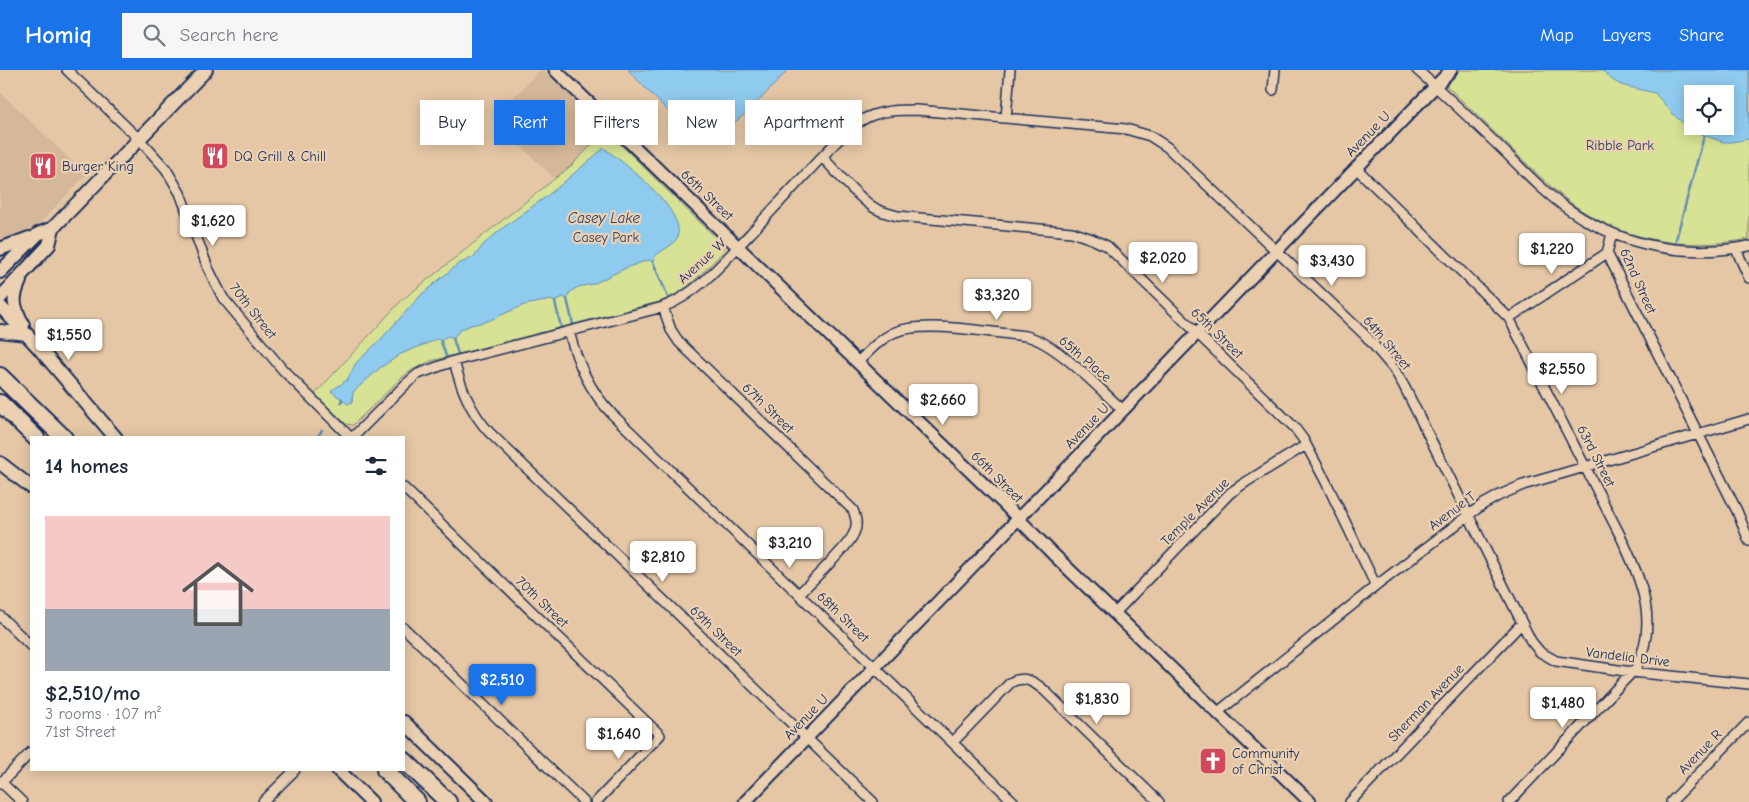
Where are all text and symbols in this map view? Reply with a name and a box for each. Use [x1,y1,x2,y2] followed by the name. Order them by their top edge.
[122,13,472,58] search box
[25,21,92,49] text: Homiq
[140,21,168,49] icon: search
[180,24,279,46] text: Search here
[1540,25,1574,46] text: Map
[1602,25,1651,46] text: Layers
[1679,25,1724,46] text: Share
[1684,85,1734,135] map controls
[1684,85,1734,135] button: locate
[420,100,484,145] chip: Buy
[494,100,565,145] chip: Rent
[575,100,658,145] chip: Filters
[668,100,735,145] chip: New
[745,100,862,145] chip: Apartment
[1342,108,1394,160] street label: Avenue U
[1586,137,1654,154] park label: Ribble Park
[200,141,230,171] restaurant icon: DQ Grill & Chill
[234,148,326,165] place label: DQ Grill & Chill
[28,151,58,181] restaurant icon: Burger King
[62,158,134,175] place label: Burger King
[677,166,738,225] street label: 66th Street
[172,204,254,247] pin: $1,620
[568,209,641,227] water label: Casey Lake
[191,212,235,230] text: $1,620
[573,229,639,246] park label: Casey Park
[1511,232,1593,275] pin: $1,220
[674,234,730,287] street label: Avenue W
[1530,240,1574,258] text: $1,220
[1122,242,1204,284] pin: $2,020
[1291,244,1373,287] pin: $3,430
[1616,246,1660,317] street label: 62nd Street
[1140,249,1186,267] text: $2,020
[1309,252,1355,270] text: $3,430
[956,278,1038,321] pin: $3,320
[226,280,281,343] street label: 70th Street
[974,286,1020,304] text: $3,320
[1187,304,1248,363] street label: 65th Street
[1359,312,1415,374] street label: 64th Street
[28,318,110,361] pin: $1,550
[46,326,92,344] text: $1,550
[1055,332,1115,386] street label: 65th Place
[1521,352,1603,395] pin: $2,550
[1539,360,1585,378] text: $2,550
[739,379,798,438] street label: 67th Street
[902,384,984,426] pin: $2,660
[920,391,966,409] text: $2,660
[1061,400,1113,452] street label: Avenue U
[1573,422,1619,491] street label: 63rd Street
[968,448,1027,507] street label: 66th Street
[362,452,390,480] icon: filters
[45,454,128,478] text: 14 homes
[1157,474,1233,550] street label: Temple Avenue
[1425,487,1479,534] street label: Avenue T
[749,526,831,569] pin: $3,210
[768,534,812,552] text: $3,210
[622,540,704,583] pin: $2,810
[641,548,685,566] text: $2,810
[173,549,263,639] icon: home
[512,573,572,632] street label: 70th Street
[813,588,873,647] street label: 68th Street
[686,602,746,661] street label: 69th Street
[1585,643,1671,671] street label: Vandelia Drive
[1385,661,1467,745] street label: Sherman Avenue
[461,664,543,706] pin: $2,510
[480,671,524,689] text: $2,510
[45,681,140,705] text: $2,510/mo
[1056,682,1138,725] pin: $1,830
[1522,686,1604,729] pin: $1,480
[1075,690,1119,708] text: $1,830
[780,691,832,743] street label: Avenue U
[1541,694,1585,712] text: $1,480
[45,705,161,723] text: 3 rooms · 107 m²
[578,718,660,760] pin: $1,640
[45,723,116,741] text: 71st Street
[597,725,641,743] text: $1,640
[1675,726,1725,778] street label: Avenue R
[1232,745,1300,778] place label: Community of Christ
[1198,746,1228,776] church icon: Community of Christ

